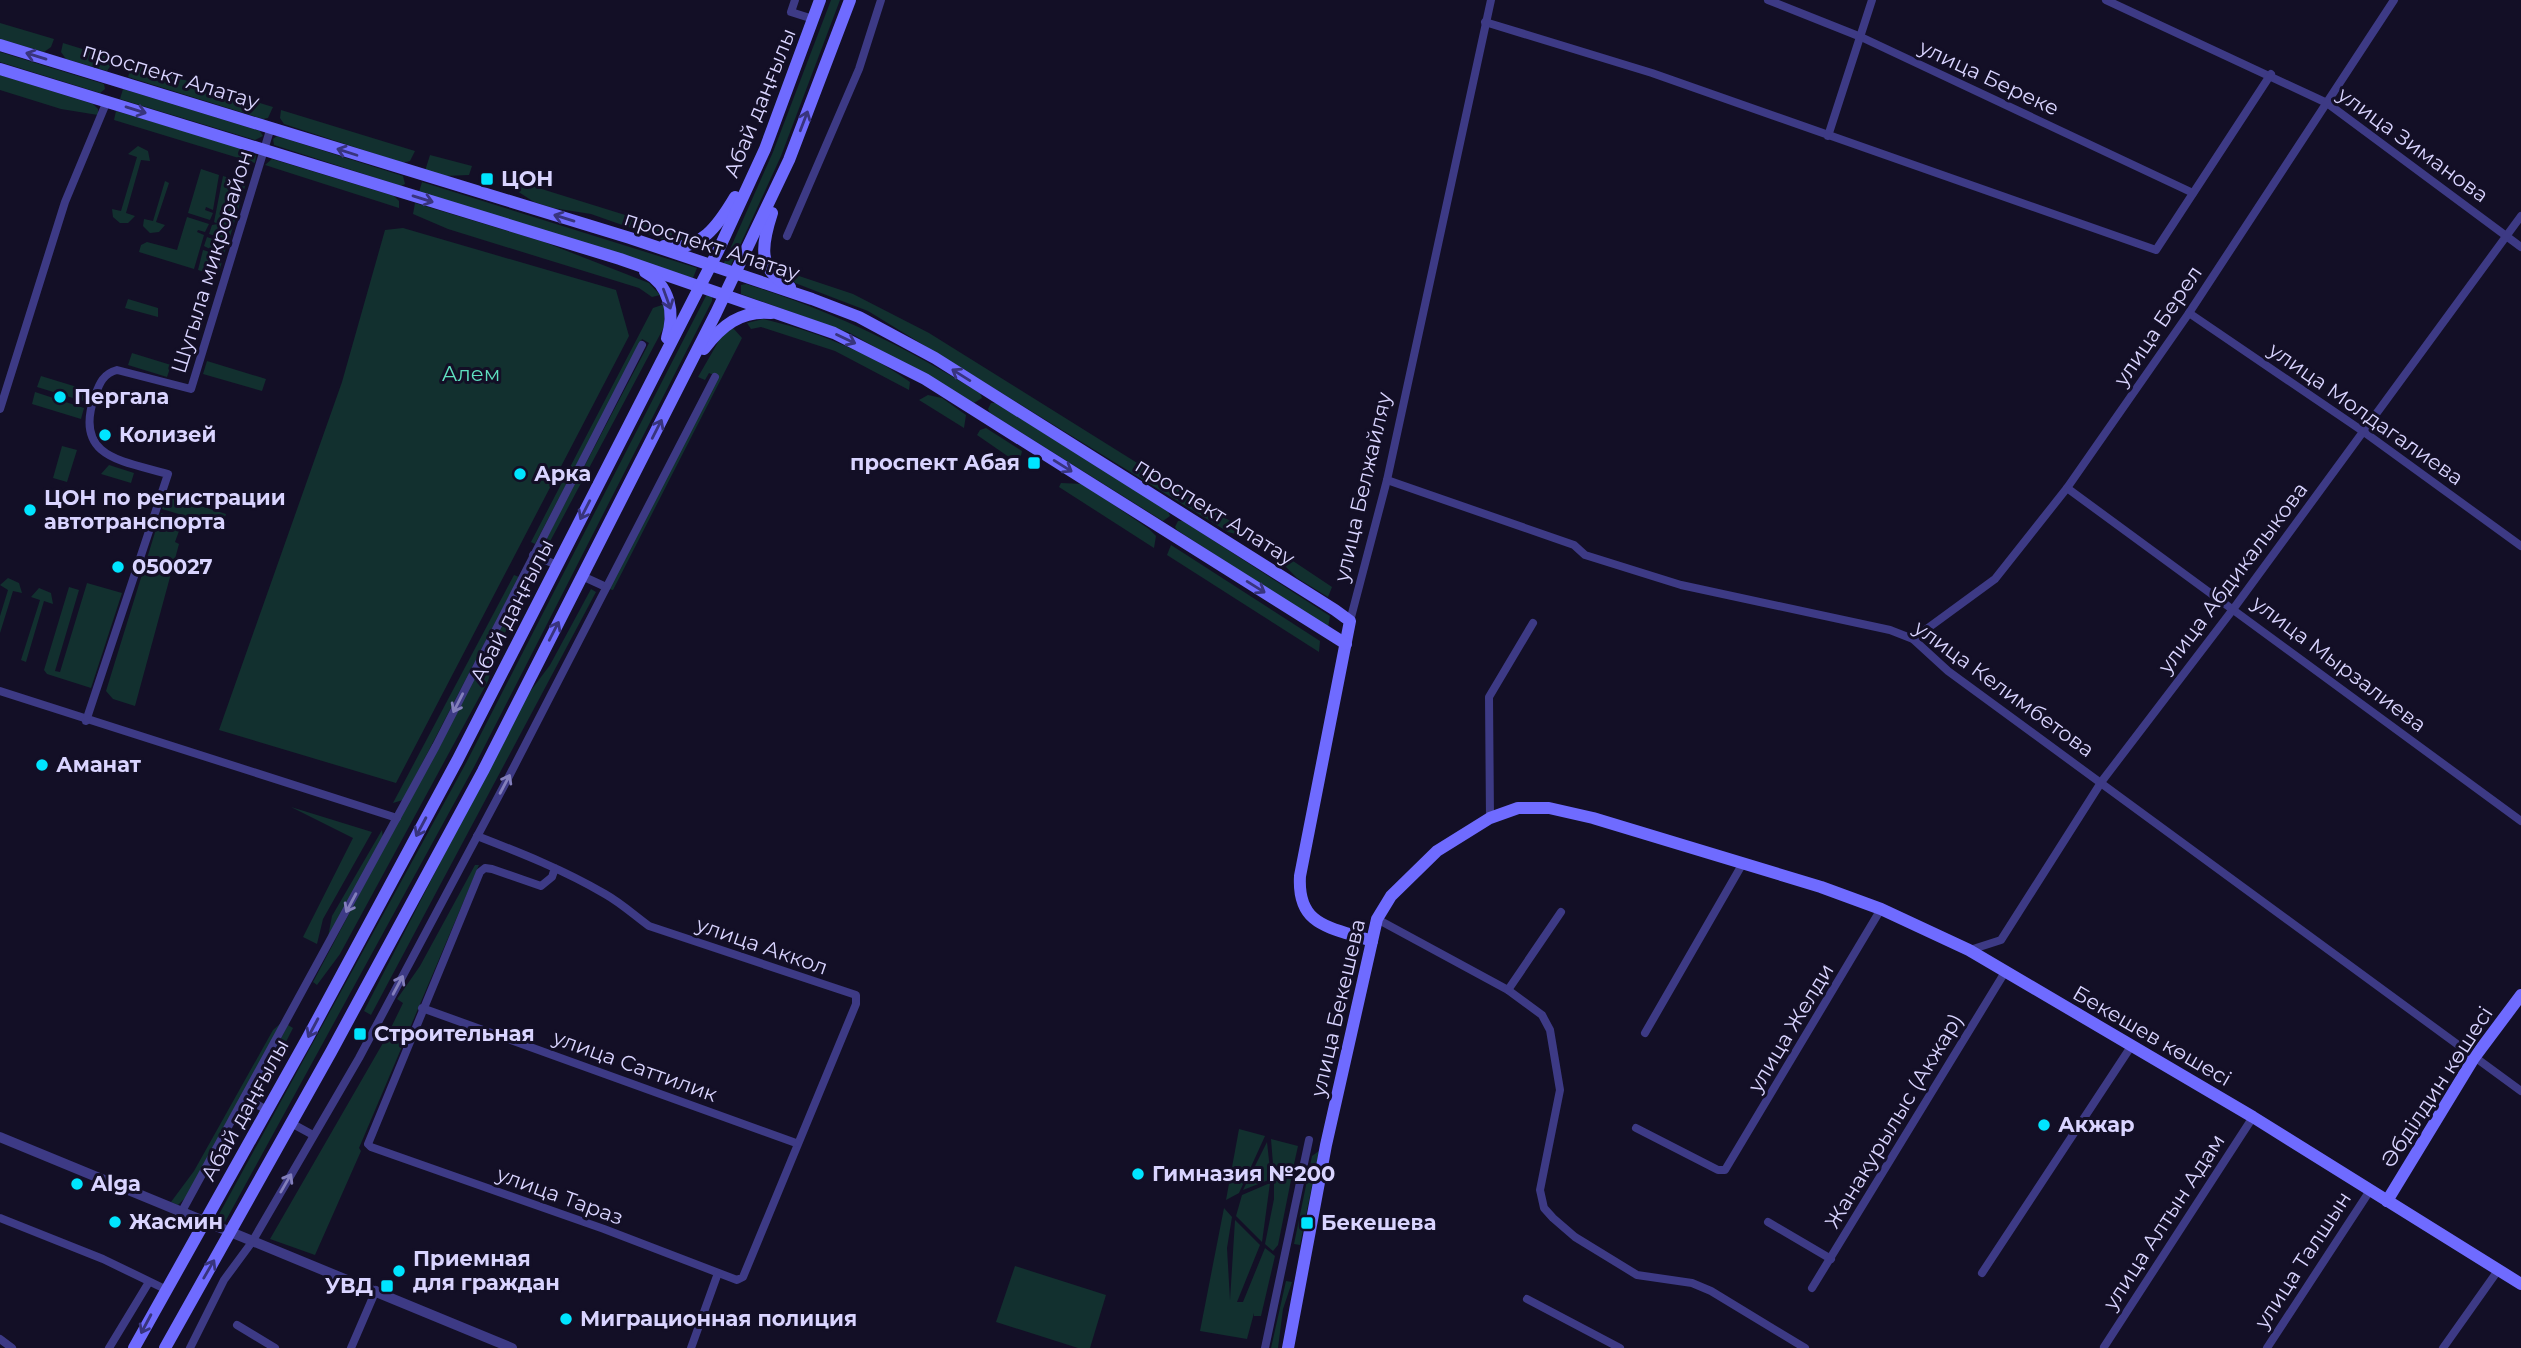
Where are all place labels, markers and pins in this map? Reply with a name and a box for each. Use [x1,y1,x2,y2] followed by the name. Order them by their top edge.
[501,166,554,191] place label: ЦОН
[479,171,495,187] marker: ЦОН
[74,384,169,409] place label: Пергала
[52,389,68,405] marker: Пергала
[119,422,217,447] place label: Колизей
[97,427,113,443] marker: Колизей
[850,450,1020,475] place label: проспект Абая
[1026,455,1042,471] marker: проспект Абая
[534,461,591,486] place label: Арка
[512,466,528,482] marker: Арка
[44,485,286,534] place label: ЦОН по регистрации автотранспорта
[22,502,38,518] marker: ЦОН по регистрации автотранспорта
[132,554,213,579] place label: 050027
[110,559,126,575] marker: 050027
[56,752,142,777] place label: Аманат
[34,757,50,773] marker: Аманат
[374,1021,535,1046] place label: Строительная
[352,1026,368,1042] marker: Строительная
[2058,1112,2134,1137] place label: Акжар
[2036,1117,2052,1133] marker: Акжар
[1152,1161,1335,1186] place label: Гимназия №200
[1130,1166,1146,1182] marker: Гимназия №200
[90,1171,141,1196] place label: Alga
[69,1176,85,1192] marker: Alga
[129,1209,223,1234] place label: Жасмин
[1321,1210,1436,1235] place label: Бекешева
[107,1214,123,1230] marker: Жасмин
[1299,1215,1315,1231] marker: Бекешева
[413,1246,560,1295] place label: Приемная для граждан
[391,1263,407,1279] marker: Приемная для граждан
[325,1273,373,1298] place label: УВД
[379,1278,395,1294] marker: УВД
[580,1306,857,1331] place label: Миграционная полиция
[558,1311,574,1327] marker: Миграционная полиция

